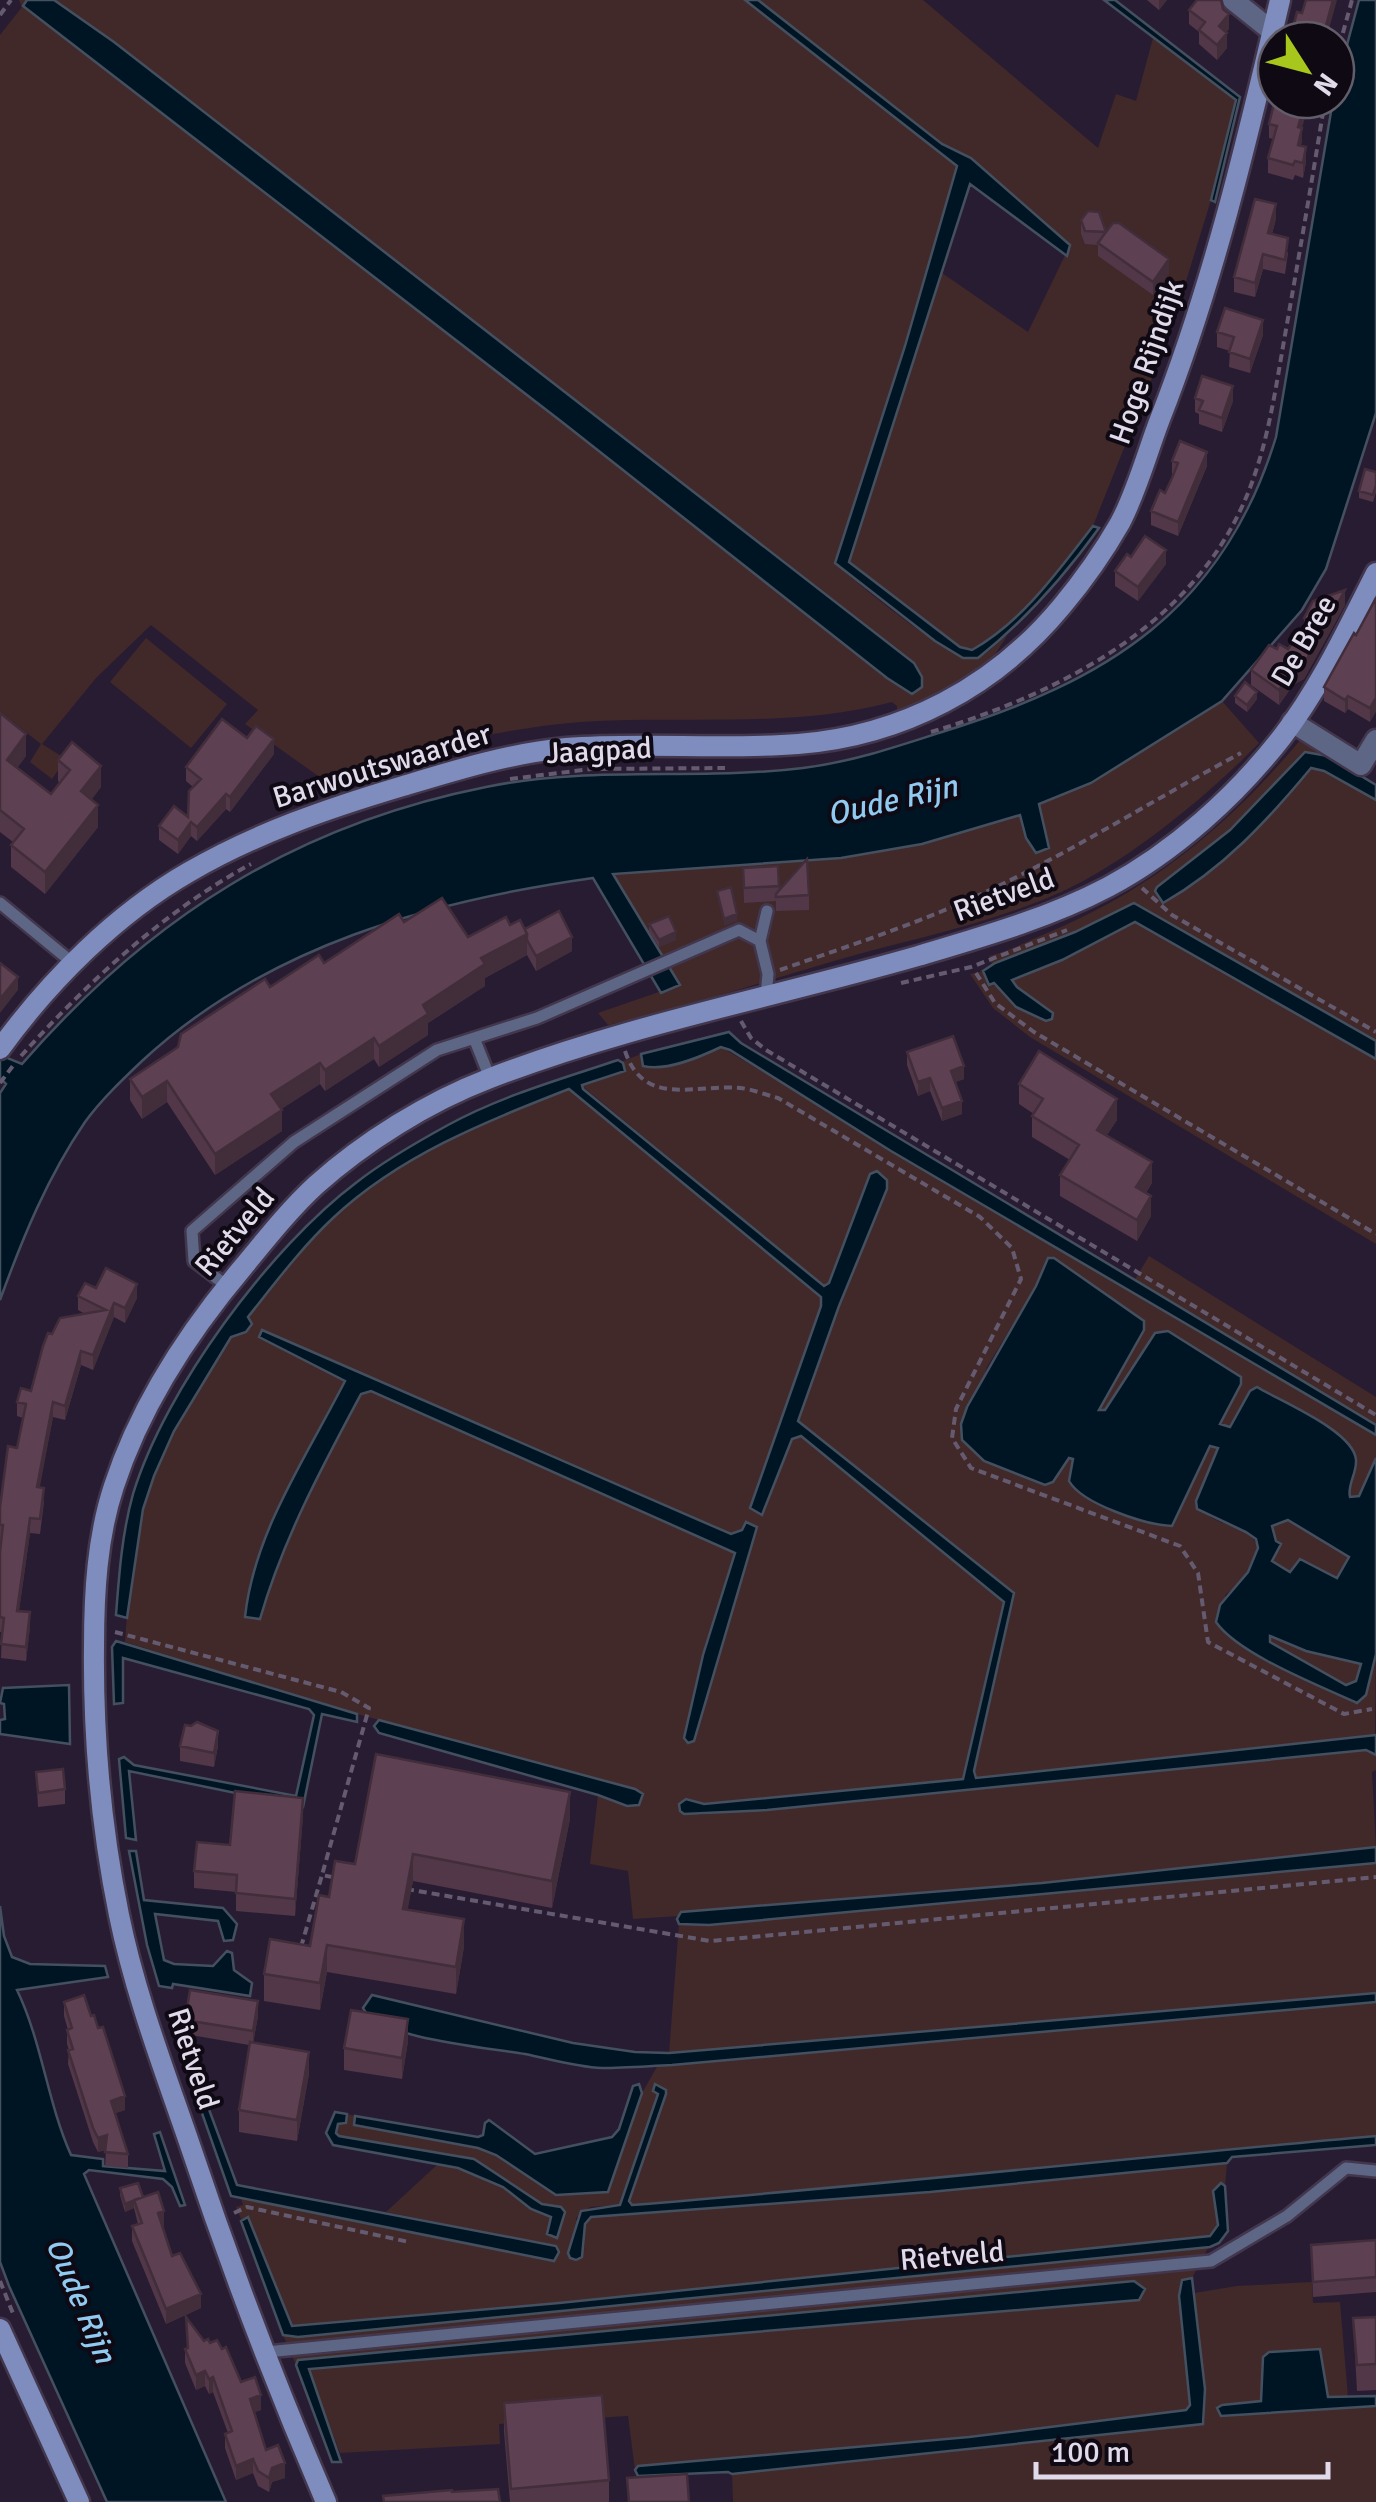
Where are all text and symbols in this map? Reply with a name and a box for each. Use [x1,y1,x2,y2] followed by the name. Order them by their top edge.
[1256,20,1356,120] north arrow
[1306,66,1345,102] text: N
[1102,275,1192,449] street label: Hoge Rijndijk
[1263,589,1345,693] street label: De Bree
[268,715,496,817] street label: Barwoutswaarder
[545,730,653,772] street label: Jaagpad
[823,766,963,834] water label: Oude Rijn
[948,860,1060,930] street label: Rietveld
[187,1180,283,1284] street label: Rietveld
[159,2003,227,2115] street label: Rietveld
[37,2231,125,2370] water label: Oude Rijn
[898,2233,1006,2279] street label: Rietveld
[1036,2417,1328,2479] scale bar
[1051,2434,1130,2471] text: 100 m

